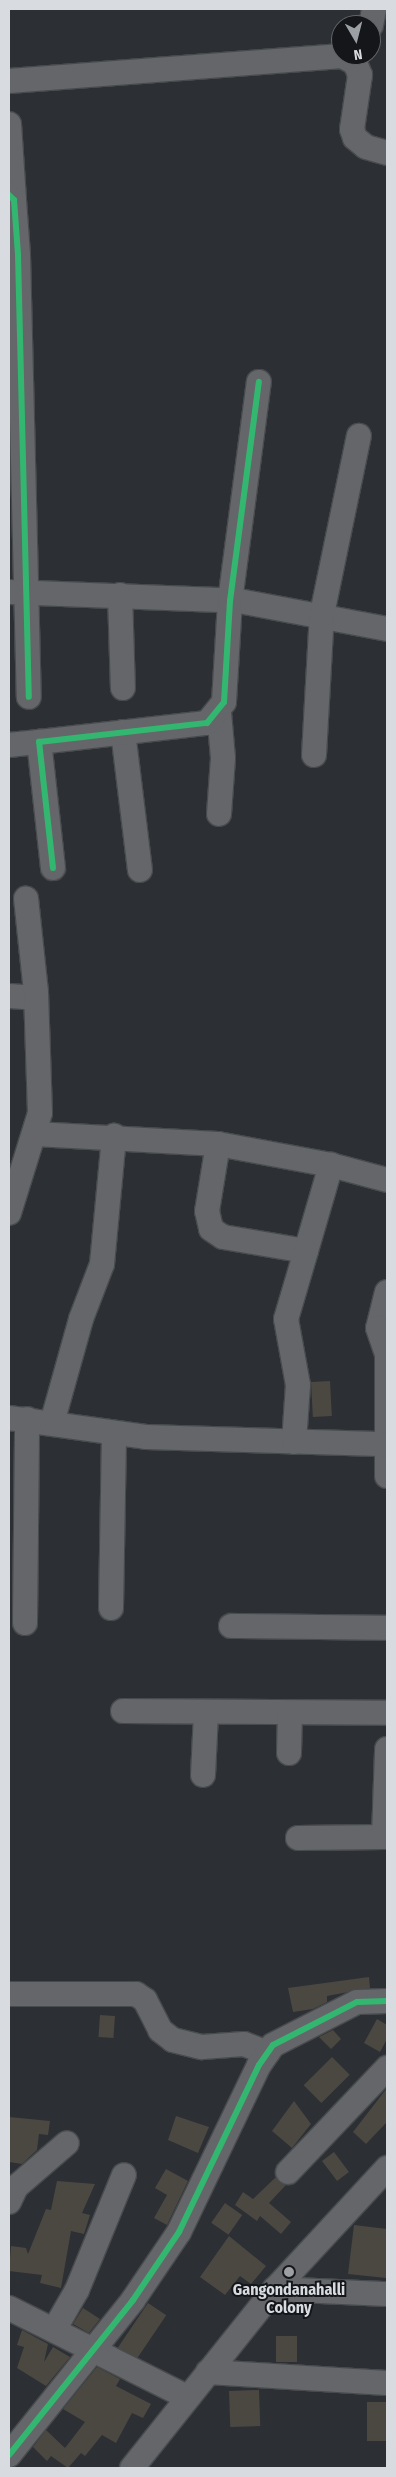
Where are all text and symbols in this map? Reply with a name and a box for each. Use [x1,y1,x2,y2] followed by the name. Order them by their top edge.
[331,15,381,65] north arrow
[353,45,363,63] text: N
[283,2266,295,2278] marker: Gangondanahalli Colony
[233,2280,345,2318] place label: Gangondanahalli Colony

